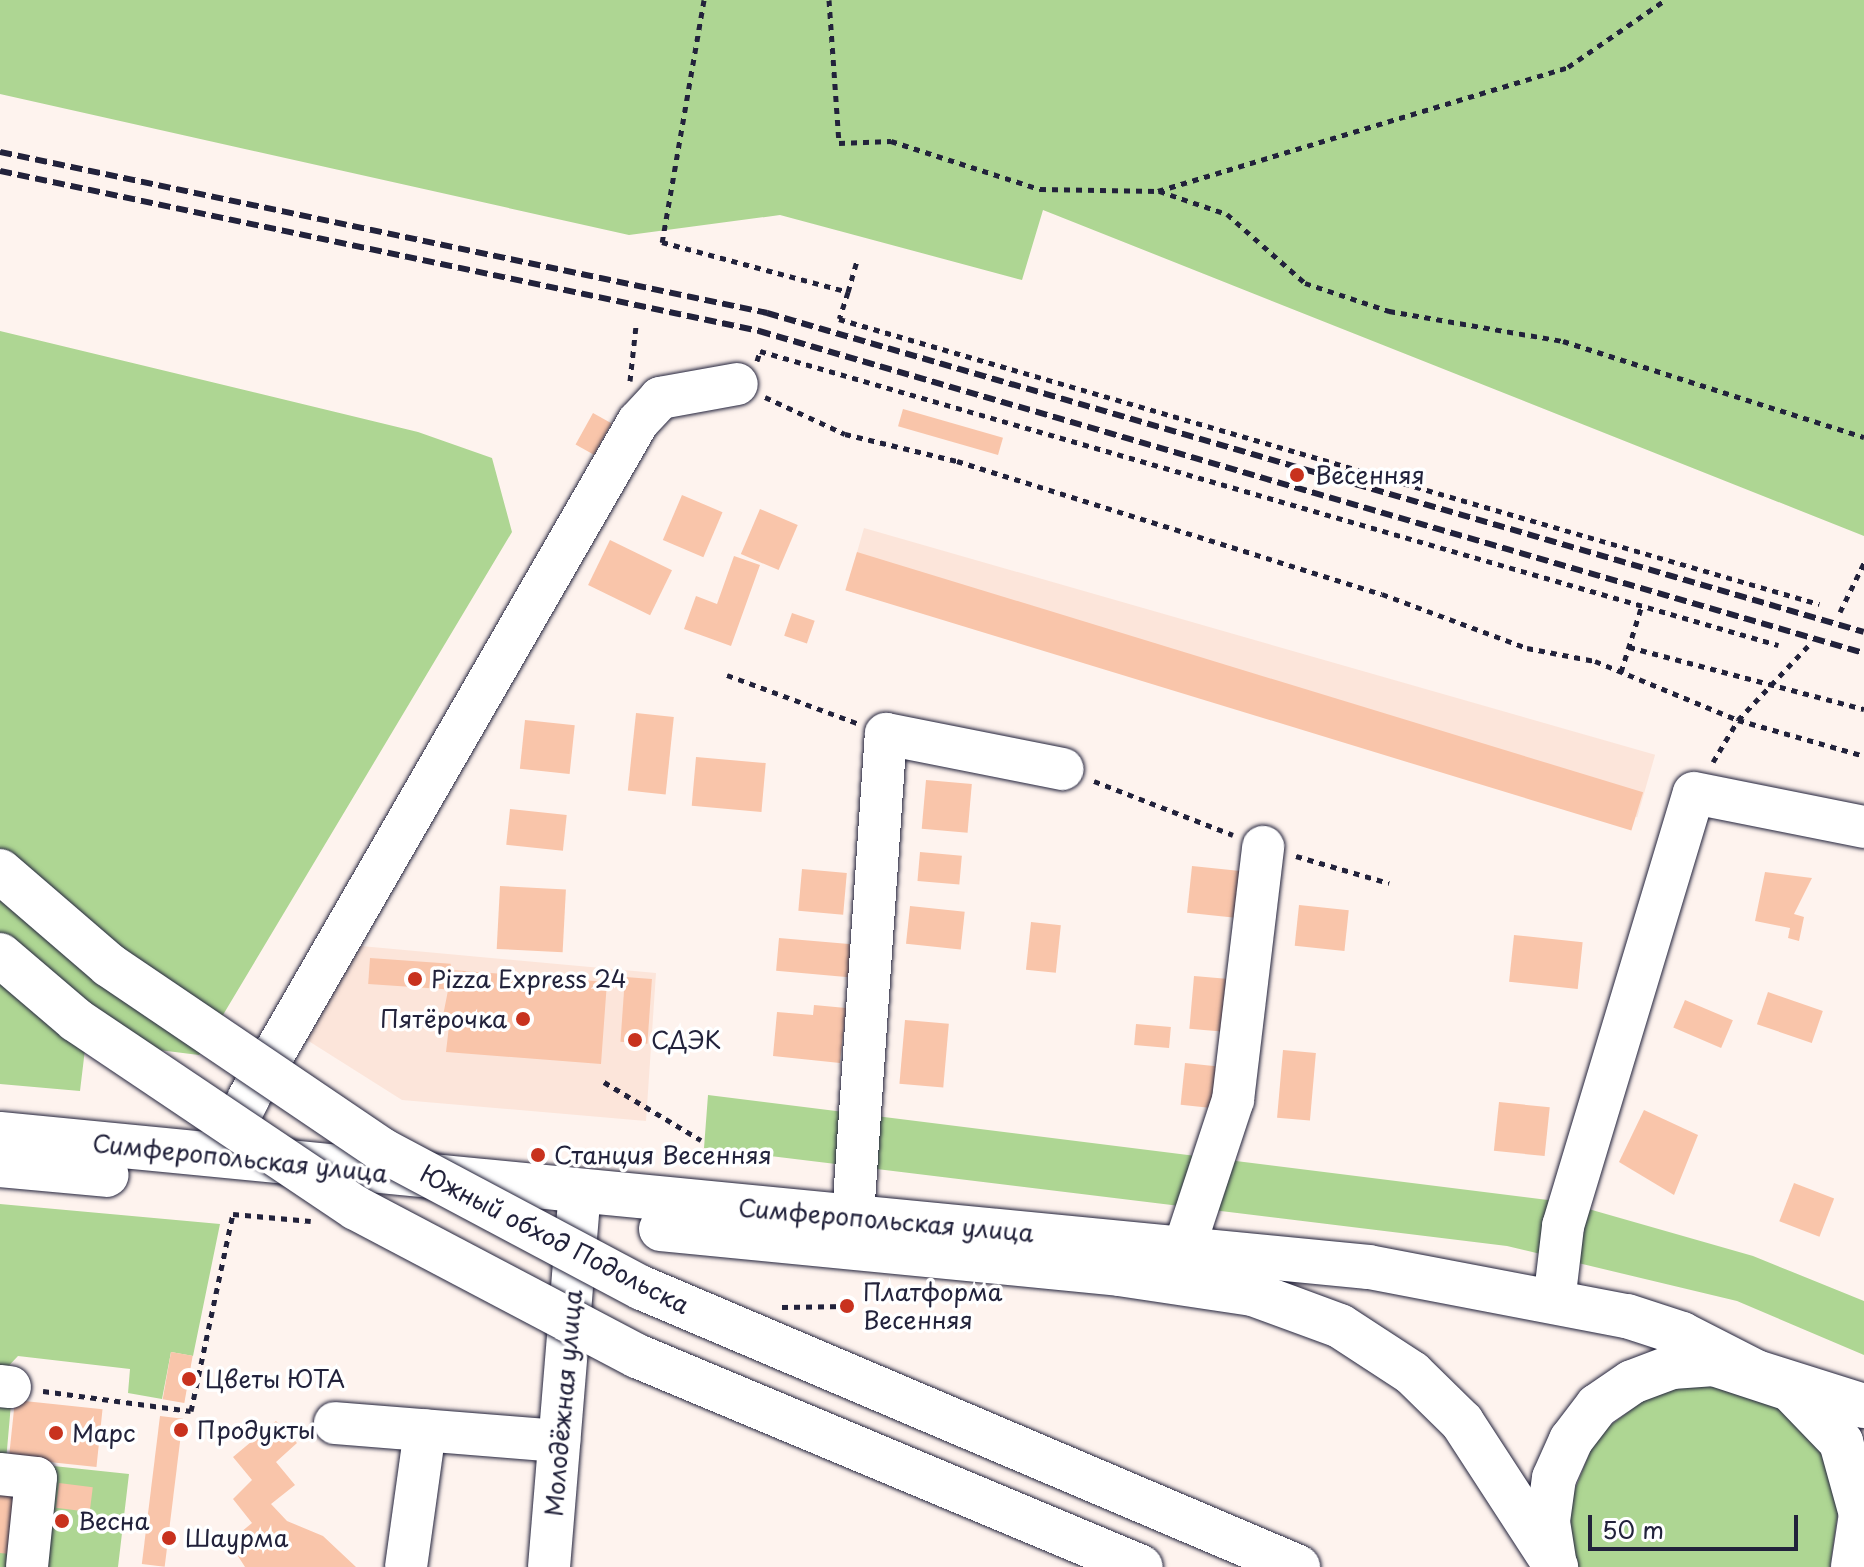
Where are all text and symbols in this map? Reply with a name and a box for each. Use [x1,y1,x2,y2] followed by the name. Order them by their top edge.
[1315,461,1425,489] place label: Весенняя
[1286,464,1308,486] marker: Весенняя
[431,965,626,993] place label: Pizza Express 24
[406,970,424,988] marker: Pizza Express 24
[380,1005,507,1033] place label: Пятёрочка
[514,1010,532,1028] marker: Пятёрочка
[651,1026,721,1054] place label: СДЭК
[626,1031,644,1049] marker: СДЭК
[90,1128,390,1188] street label: Симферопольская улица
[554,1141,771,1169] place label: Станция Весенняя
[529,1146,547,1164] marker: Станция Весенняя
[415,1158,695,1320] street label: Южный обход Подольска
[736,1193,1036,1247] street label: Симферопольская улица
[863,1278,1002,1334] place label: Платформа Весенняя
[539,1288,587,1518] street label: Молодёжная улица
[838,1297,856,1315] marker: Платформа Весенняя
[205,1365,347,1393] place label: Цветы ЮТА
[180,1370,198,1388] marker: Цветы ЮТА
[197,1416,316,1444] place label: Продукты
[72,1419,136,1447] place label: Марс
[172,1421,190,1439] marker: Продукты
[47,1424,65,1442] marker: Марс
[1592,1499,1802,1549] scale bar
[78,1507,149,1535] place label: Весна
[1602,1511,1664,1547] text: 50 m
[53,1512,71,1530] marker: Весна
[185,1524,288,1552] place label: Шаурма
[160,1529,178,1547] marker: Шаурма

